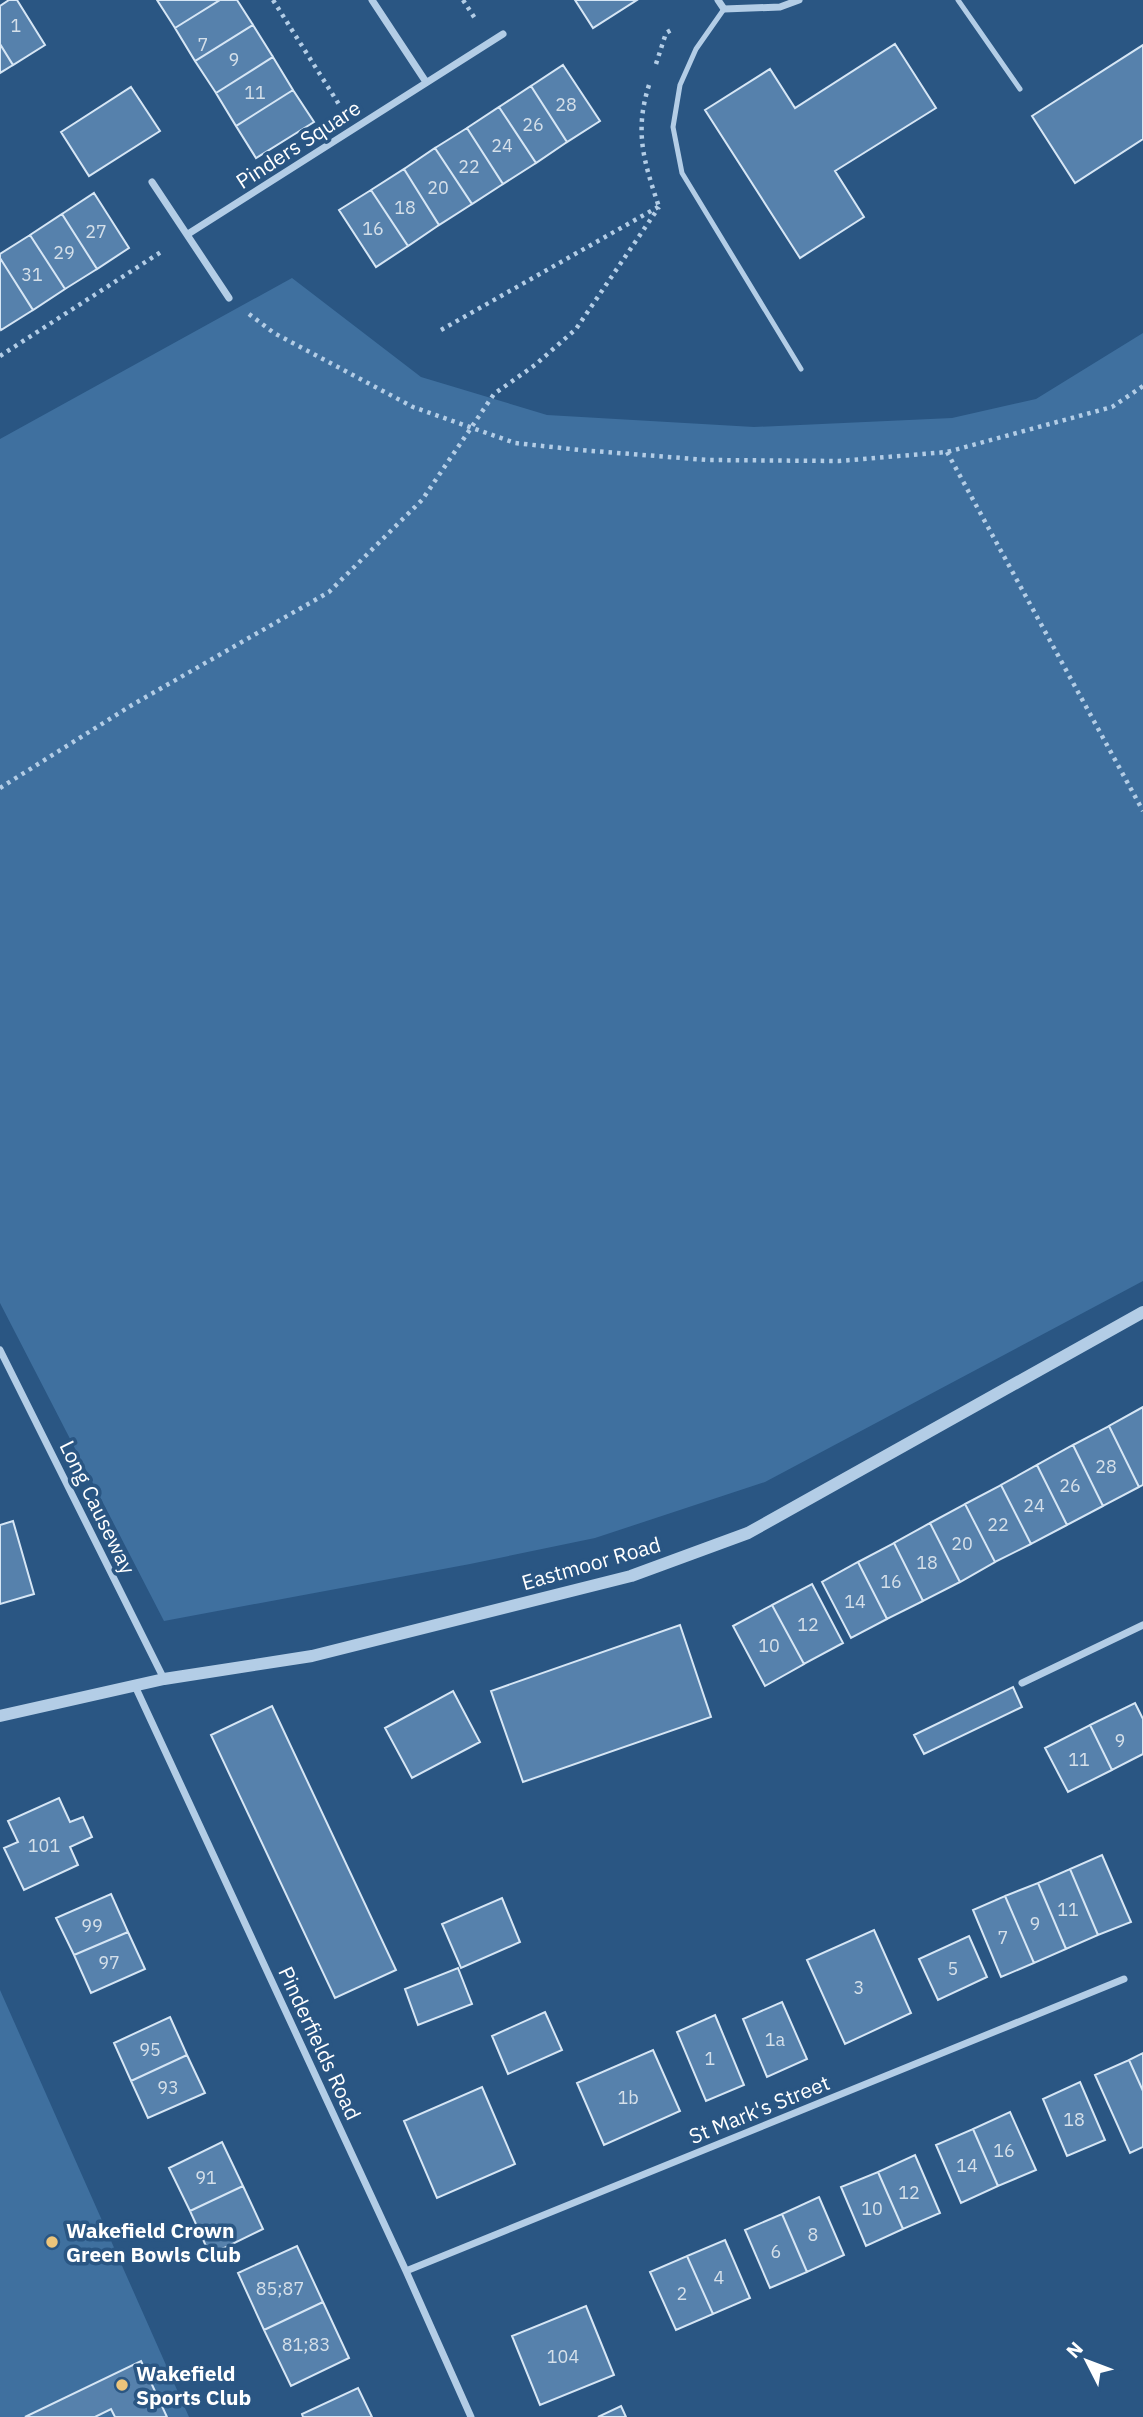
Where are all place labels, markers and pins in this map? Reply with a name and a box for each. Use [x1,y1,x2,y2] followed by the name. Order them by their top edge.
[66,2216,241,2268] place label: Wakefield Crown Green Bowls Club
[44,2234,60,2250] marker: Wakefield Crown Green Bowls Club
[136,2359,251,2411] place label: Wakefield Sports Club
[114,2377,130,2393] marker: Wakefield Sports Club

